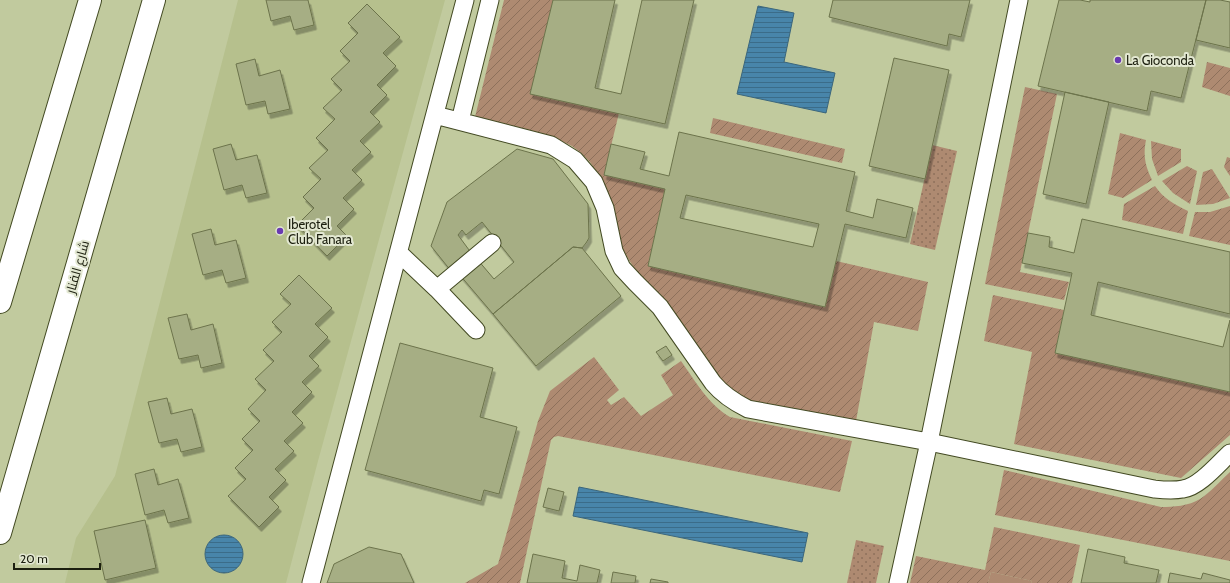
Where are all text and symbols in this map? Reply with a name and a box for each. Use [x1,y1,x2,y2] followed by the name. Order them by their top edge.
[1126,52,1195,68] place label: La Gioconda
[1113,55,1123,65] marker: La Gioconda
[288,216,353,247] place label: Iberotel Club Fanara
[275,226,285,236] marker: Iberotel Club Fanara
[62,239,93,297] street label: شارع الفنار
[14,545,100,571] scale bar
[20,551,48,566] text: 20 m

